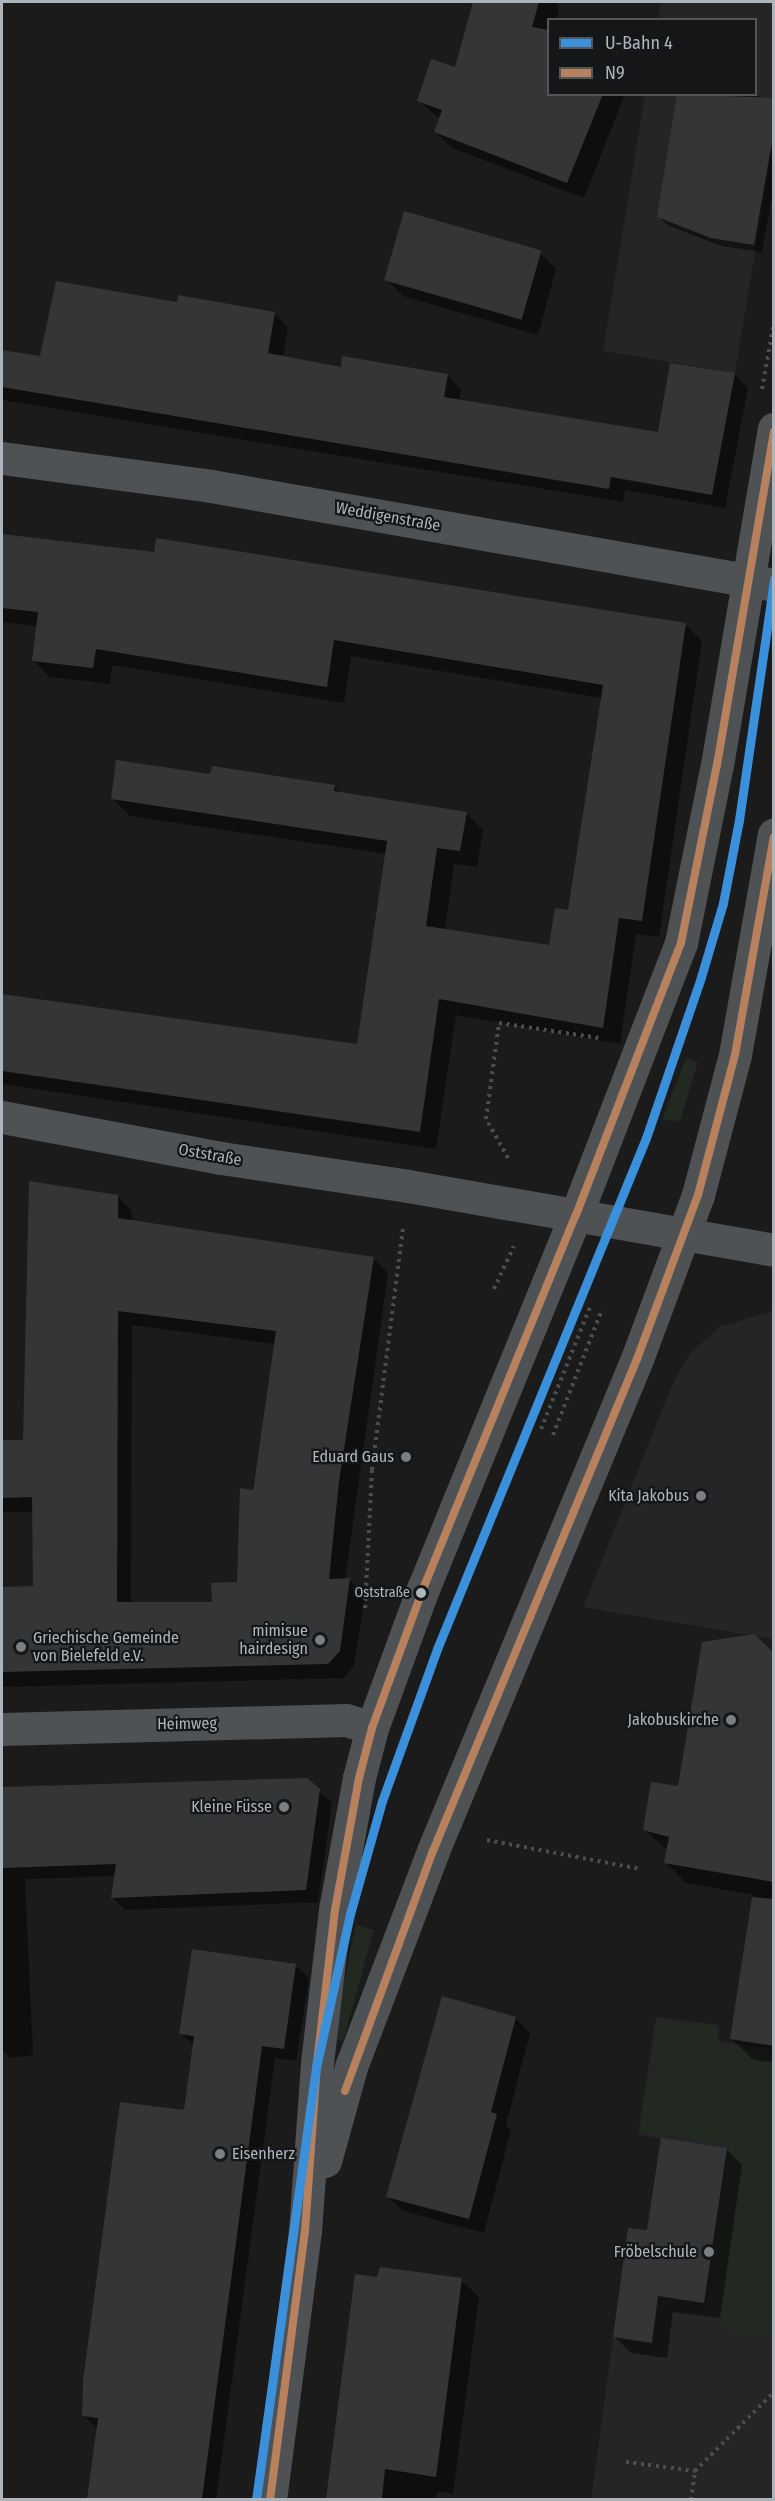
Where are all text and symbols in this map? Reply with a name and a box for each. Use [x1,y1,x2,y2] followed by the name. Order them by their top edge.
[547,18,757,96] legend
[605,32,673,54] text: U-Bahn 4
[605,62,625,84] text: N9
[334,498,442,536] street label: Weddigenstraße
[177,1140,243,1170] street label: Oststraße
[312,1447,394,1467] place label: Eduard Gaus
[399,1450,413,1464] marker: Eduard Gaus
[608,1486,689,1506] place label: Kita Jakobus
[694,1489,708,1503] marker: Kita Jakobus
[354,1585,410,1601] place label: Oststraße
[415,1587,427,1599] marker: Oststraße
[239,1621,308,1659] place label: mimisue hairdesign
[33,1628,179,1666] place label: Griechische Gemeinde von Bielefeld e.V.
[313,1633,327,1647] marker: mimisue hairdesign
[14,1640,28,1654] marker: Griechische Gemeinde von Bielefeld e.V.
[628,1710,719,1730] place label: Jakobuskirche
[724,1713,738,1727] marker: Jakobuskirche
[157,1714,217,1734] street label: Heimweg
[191,1797,272,1817] place label: Kleine Füsse
[277,1800,291,1814] marker: Kleine Füsse
[232,2144,295,2164] place label: Eisenherz
[213,2147,227,2161] marker: Eisenherz
[614,2242,697,2262] place label: Fröbelschule
[702,2245,716,2259] marker: Fröbelschule

